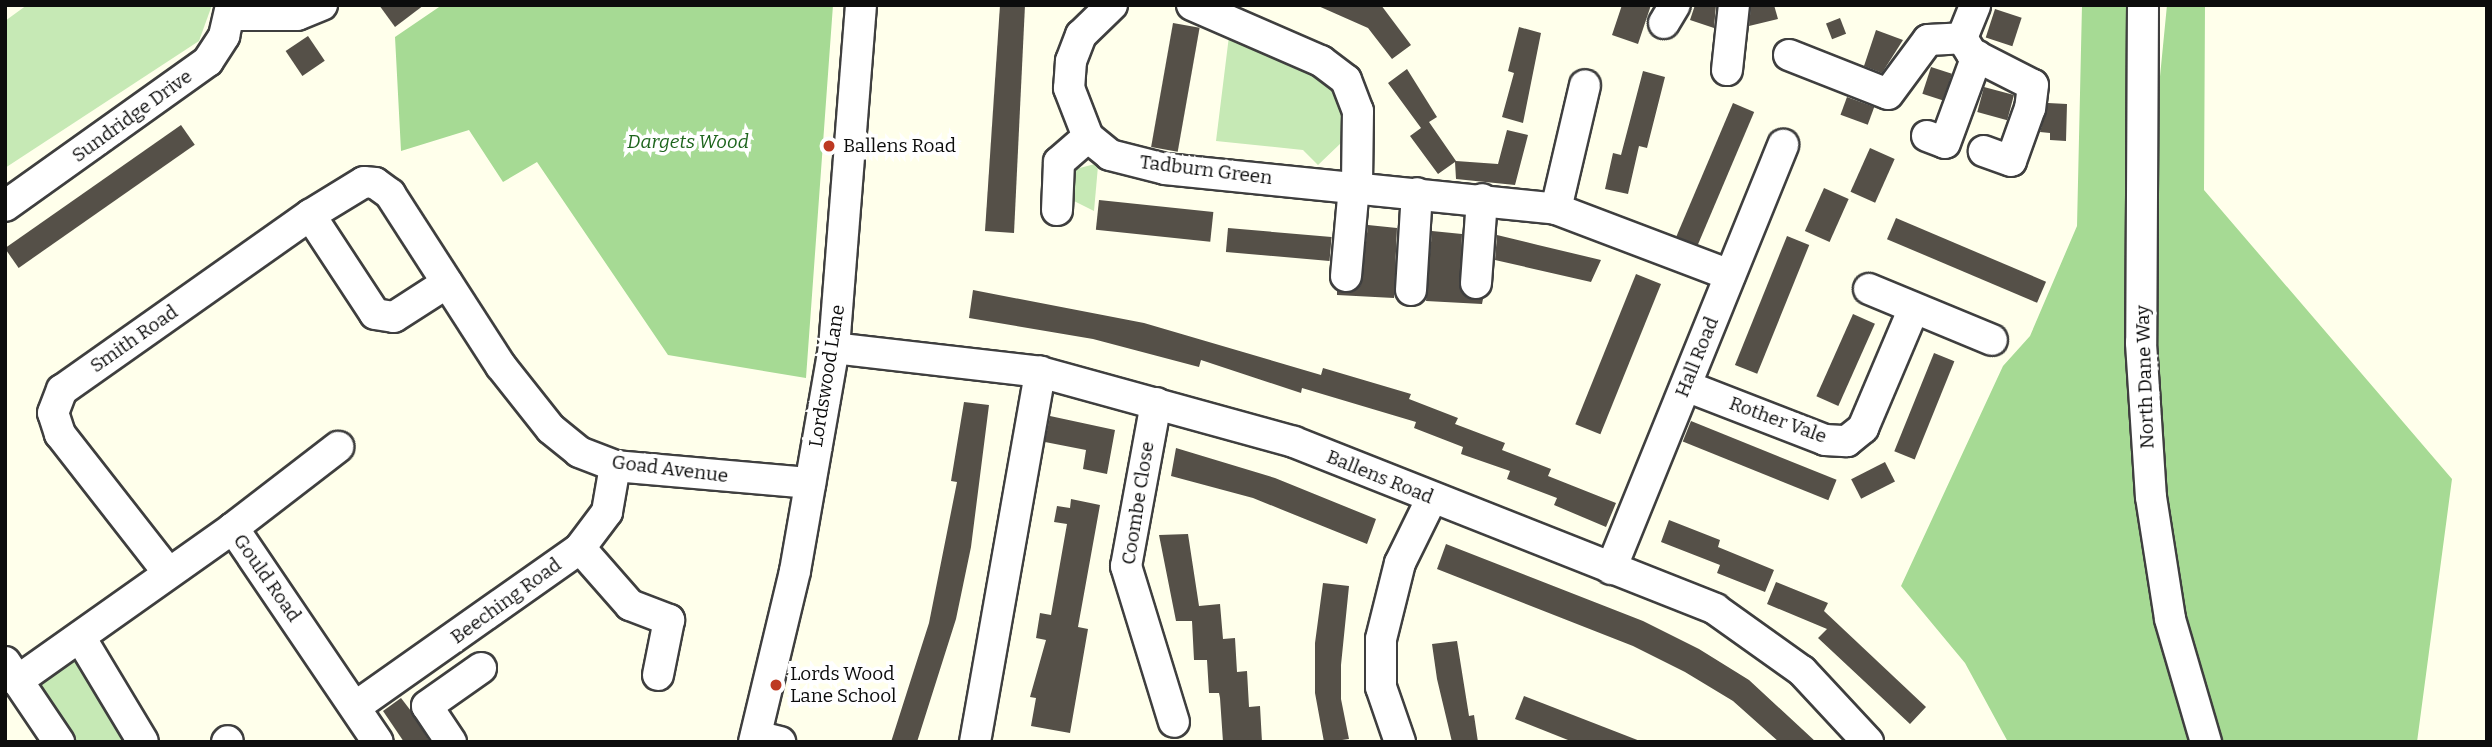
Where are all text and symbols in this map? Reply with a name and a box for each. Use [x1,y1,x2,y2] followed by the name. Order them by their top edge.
[68,65,196,167] street label: Sundridge Drive
[627,131,749,153] park label: Dargets Wood
[843,135,956,157] place label: Ballens Road
[821,138,837,154] marker: Ballens Road
[1138,151,1274,189] street label: Tadburn Green
[86,301,182,377] street label: Smith Road
[804,303,850,449] street label: Lordswood Lane
[2131,305,2159,449] street label: North Dane Way
[1671,314,1723,400] street label: Hall Road
[1726,392,1830,448] street label: Rother Vale
[1117,440,1159,566] street label: Coombe Close
[1323,445,1437,509] street label: Ballens Road
[610,451,730,487] street label: Goad Avenue
[228,530,306,626] street label: Gould Road
[446,553,566,649] street label: Beeching Road
[790,663,897,707] place label: Lords Wood Lane School
[768,677,784,693] marker: Lords Wood Lane School

